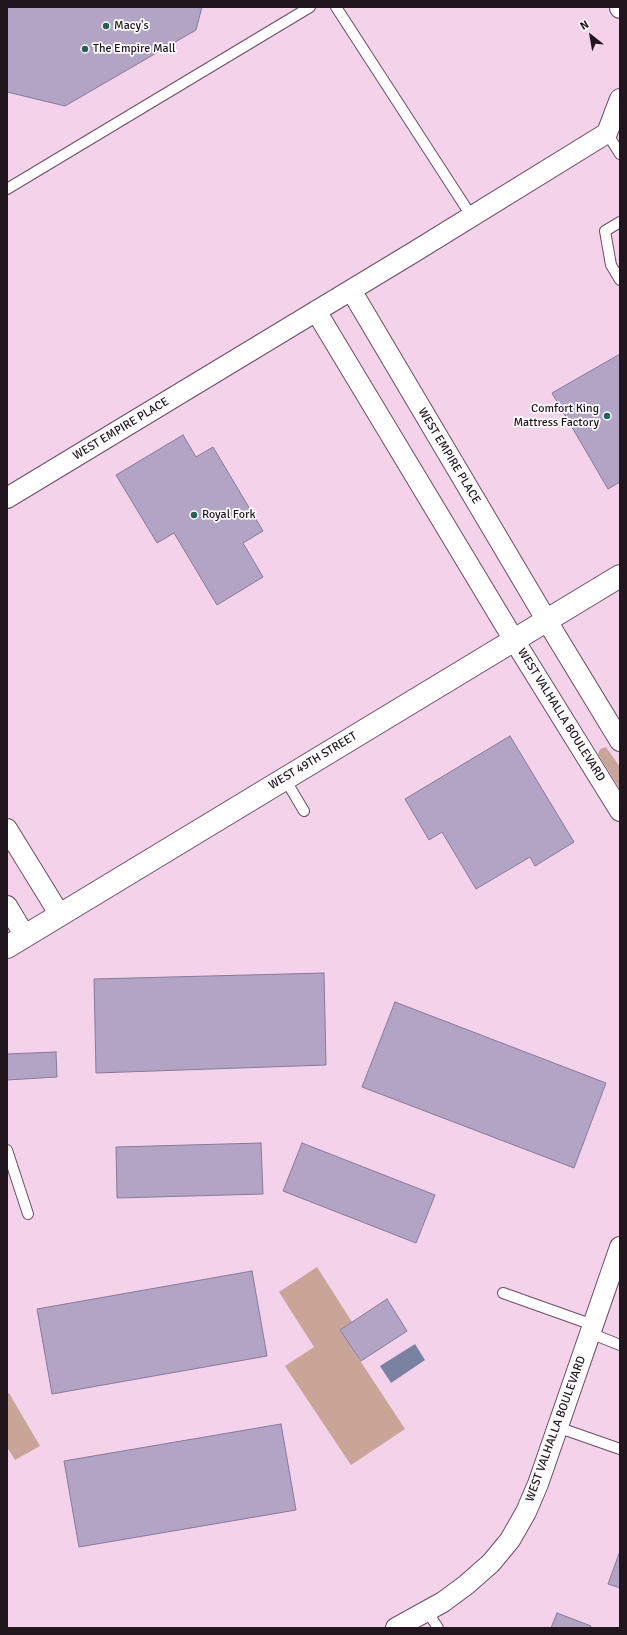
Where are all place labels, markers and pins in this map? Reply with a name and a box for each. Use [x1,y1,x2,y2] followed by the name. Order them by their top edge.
[114,19,149,33] place label: Macy's
[101,21,111,31] marker: Macy's
[93,42,176,56] place label: The Empire Mall
[80,44,90,54] marker: The Empire Mall
[513,402,599,430] place label: Comfort King Mattress Factory
[602,411,612,421] marker: Comfort King Mattress Factory
[202,508,255,522] place label: Royal Fork
[189,510,199,520] marker: Royal Fork

